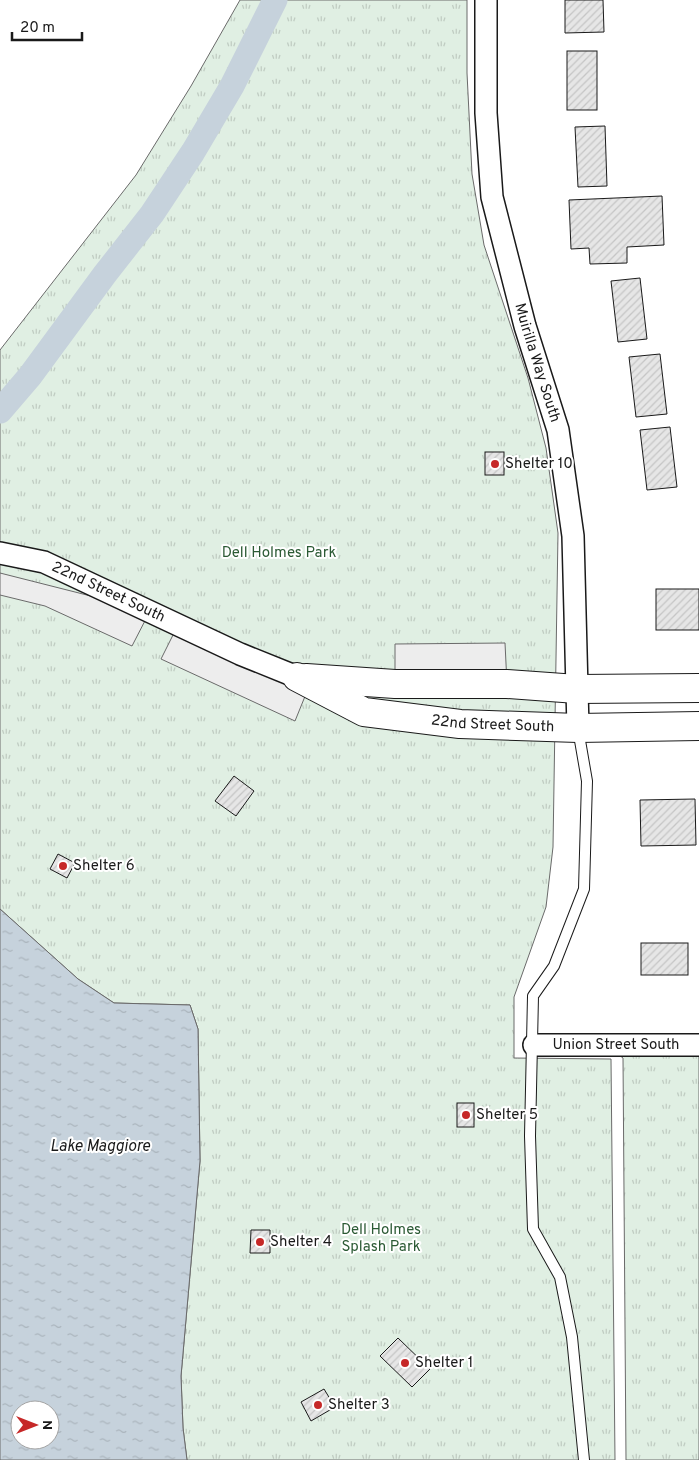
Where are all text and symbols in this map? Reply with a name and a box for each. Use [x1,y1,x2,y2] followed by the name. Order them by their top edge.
[12,10,82,42] scale bar
[20,19,55,38] text: 20 m
[510,301,564,425] street label: Muirilla Way South
[505,455,573,474] place label: Shelter 10
[489,458,501,470] marker: Shelter 10
[222,544,336,563] park label: Dell Holmes Park
[49,557,168,627] street label: 22nd Street South
[430,711,555,737] street label: 22nd Street South
[73,857,135,876] place label: Shelter 6
[57,860,69,872] marker: Shelter 6
[552,1036,680,1055] street label: Union Street South
[476,1106,538,1125] place label: Shelter 5
[460,1109,472,1121] marker: Shelter 5
[50,1137,151,1157] water label: Lake Maggiore
[341,1221,421,1257] park label: Dell Holmes Splash Park
[270,1233,332,1252] place label: Shelter 4
[254,1236,266,1248] marker: Shelter 4
[415,1354,473,1373] place label: Shelter 1
[399,1357,411,1369] marker: Shelter 1
[328,1396,390,1415] place label: Shelter 3
[312,1399,324,1411] marker: Shelter 3
[10,1400,60,1450] north arrow
[38,1420,55,1430] text: N

